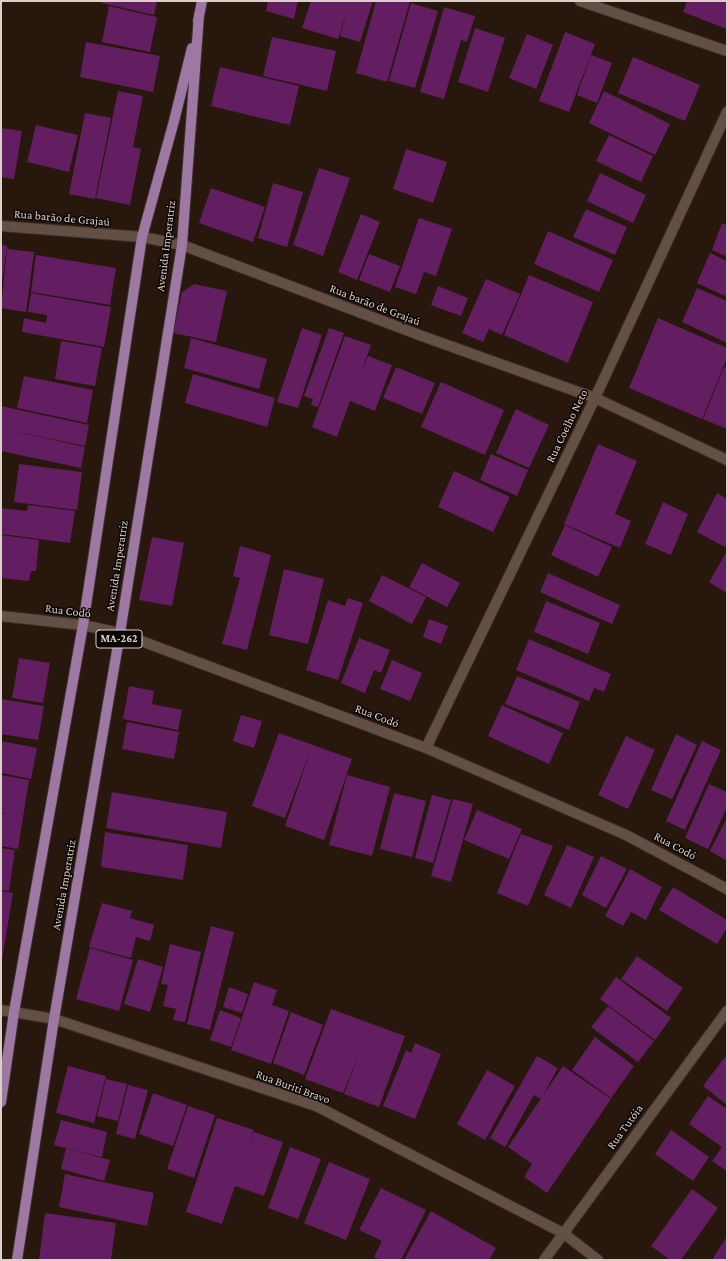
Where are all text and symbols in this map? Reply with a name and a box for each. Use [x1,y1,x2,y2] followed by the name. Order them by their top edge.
[153,200,179,292] street label: Avenida Imperatriz
[14,207,110,229] street label: Rua barão de Grajaú
[328,281,422,329] street label: Rua barão de Grajaú
[543,387,591,465] street label: Rua Coelho Neto
[103,520,131,612] street label: Avenida Imperatriz
[44,601,92,621] street label: Rua Codó
[96,630,142,648] road number: MA-262
[353,701,401,731] street label: Rua Codó
[651,829,699,863] street label: Rua Codó
[49,839,79,931] street label: Avenida Imperatriz
[254,1067,332,1107] street label: Rua Buriti Bravo
[604,1102,646,1152] street label: Rua Tutóia

